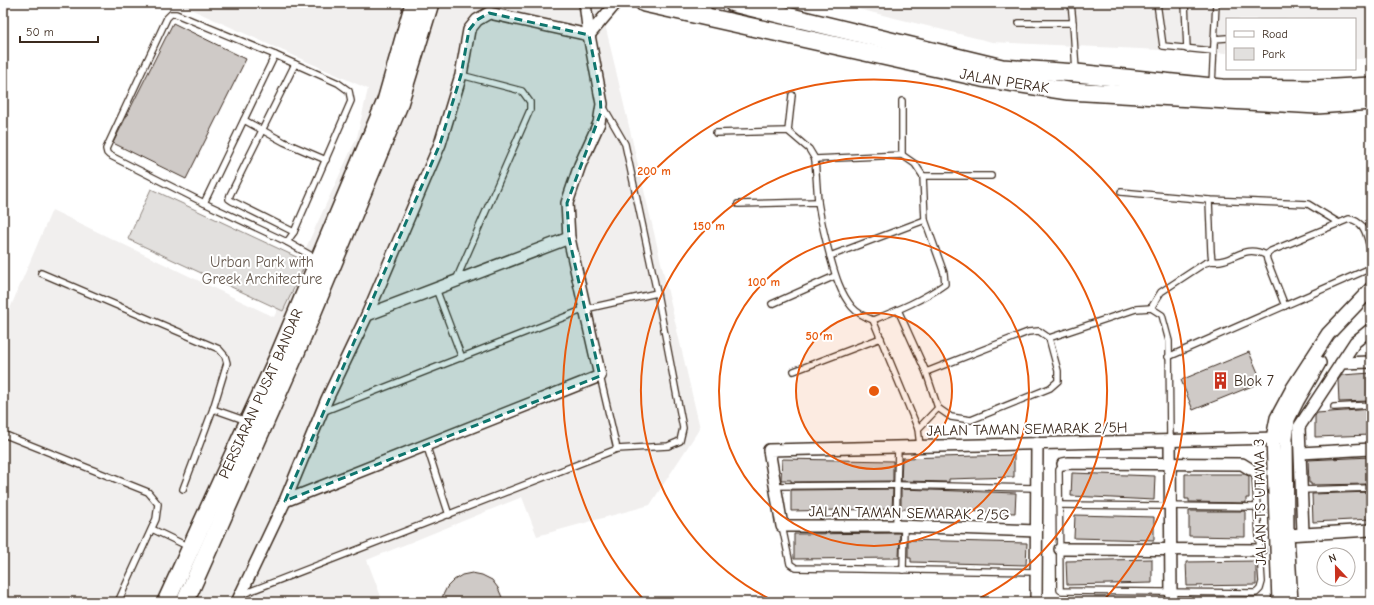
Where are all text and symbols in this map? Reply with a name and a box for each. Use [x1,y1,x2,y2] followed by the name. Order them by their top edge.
[20,18,98,44] scale bar
[1226,18,1356,70] legend
[26,25,54,39] text: 50 m
[1262,27,1288,41] text: Road
[1262,47,1285,61] text: Park
[958,64,1051,97] street label: JALAN PERAK
[637,164,671,178] text: 200 m
[693,219,725,233] text: 150 m
[202,253,323,288] park label: Urban Park with Greek Architecture
[748,275,780,289] text: 100 m
[215,306,307,481] street label: PERSIARAN PUSAT BANDAR
[805,329,833,343] text: 50 m
[1211,371,1231,391] building icon: Blok 7
[1234,372,1274,390] place label: Blok 7
[867,384,881,398] centre of rings
[926,418,1128,440] street label: JALAN TAMAN SEMARAK 2/5H
[1250,438,1270,566] street label: JALAN TS UTAMA 3
[808,502,1010,524] street label: JALAN TAMAN SEMARAK 2/5G
[1316,547,1356,587] north arrow
[1327,551,1338,566] text: N

